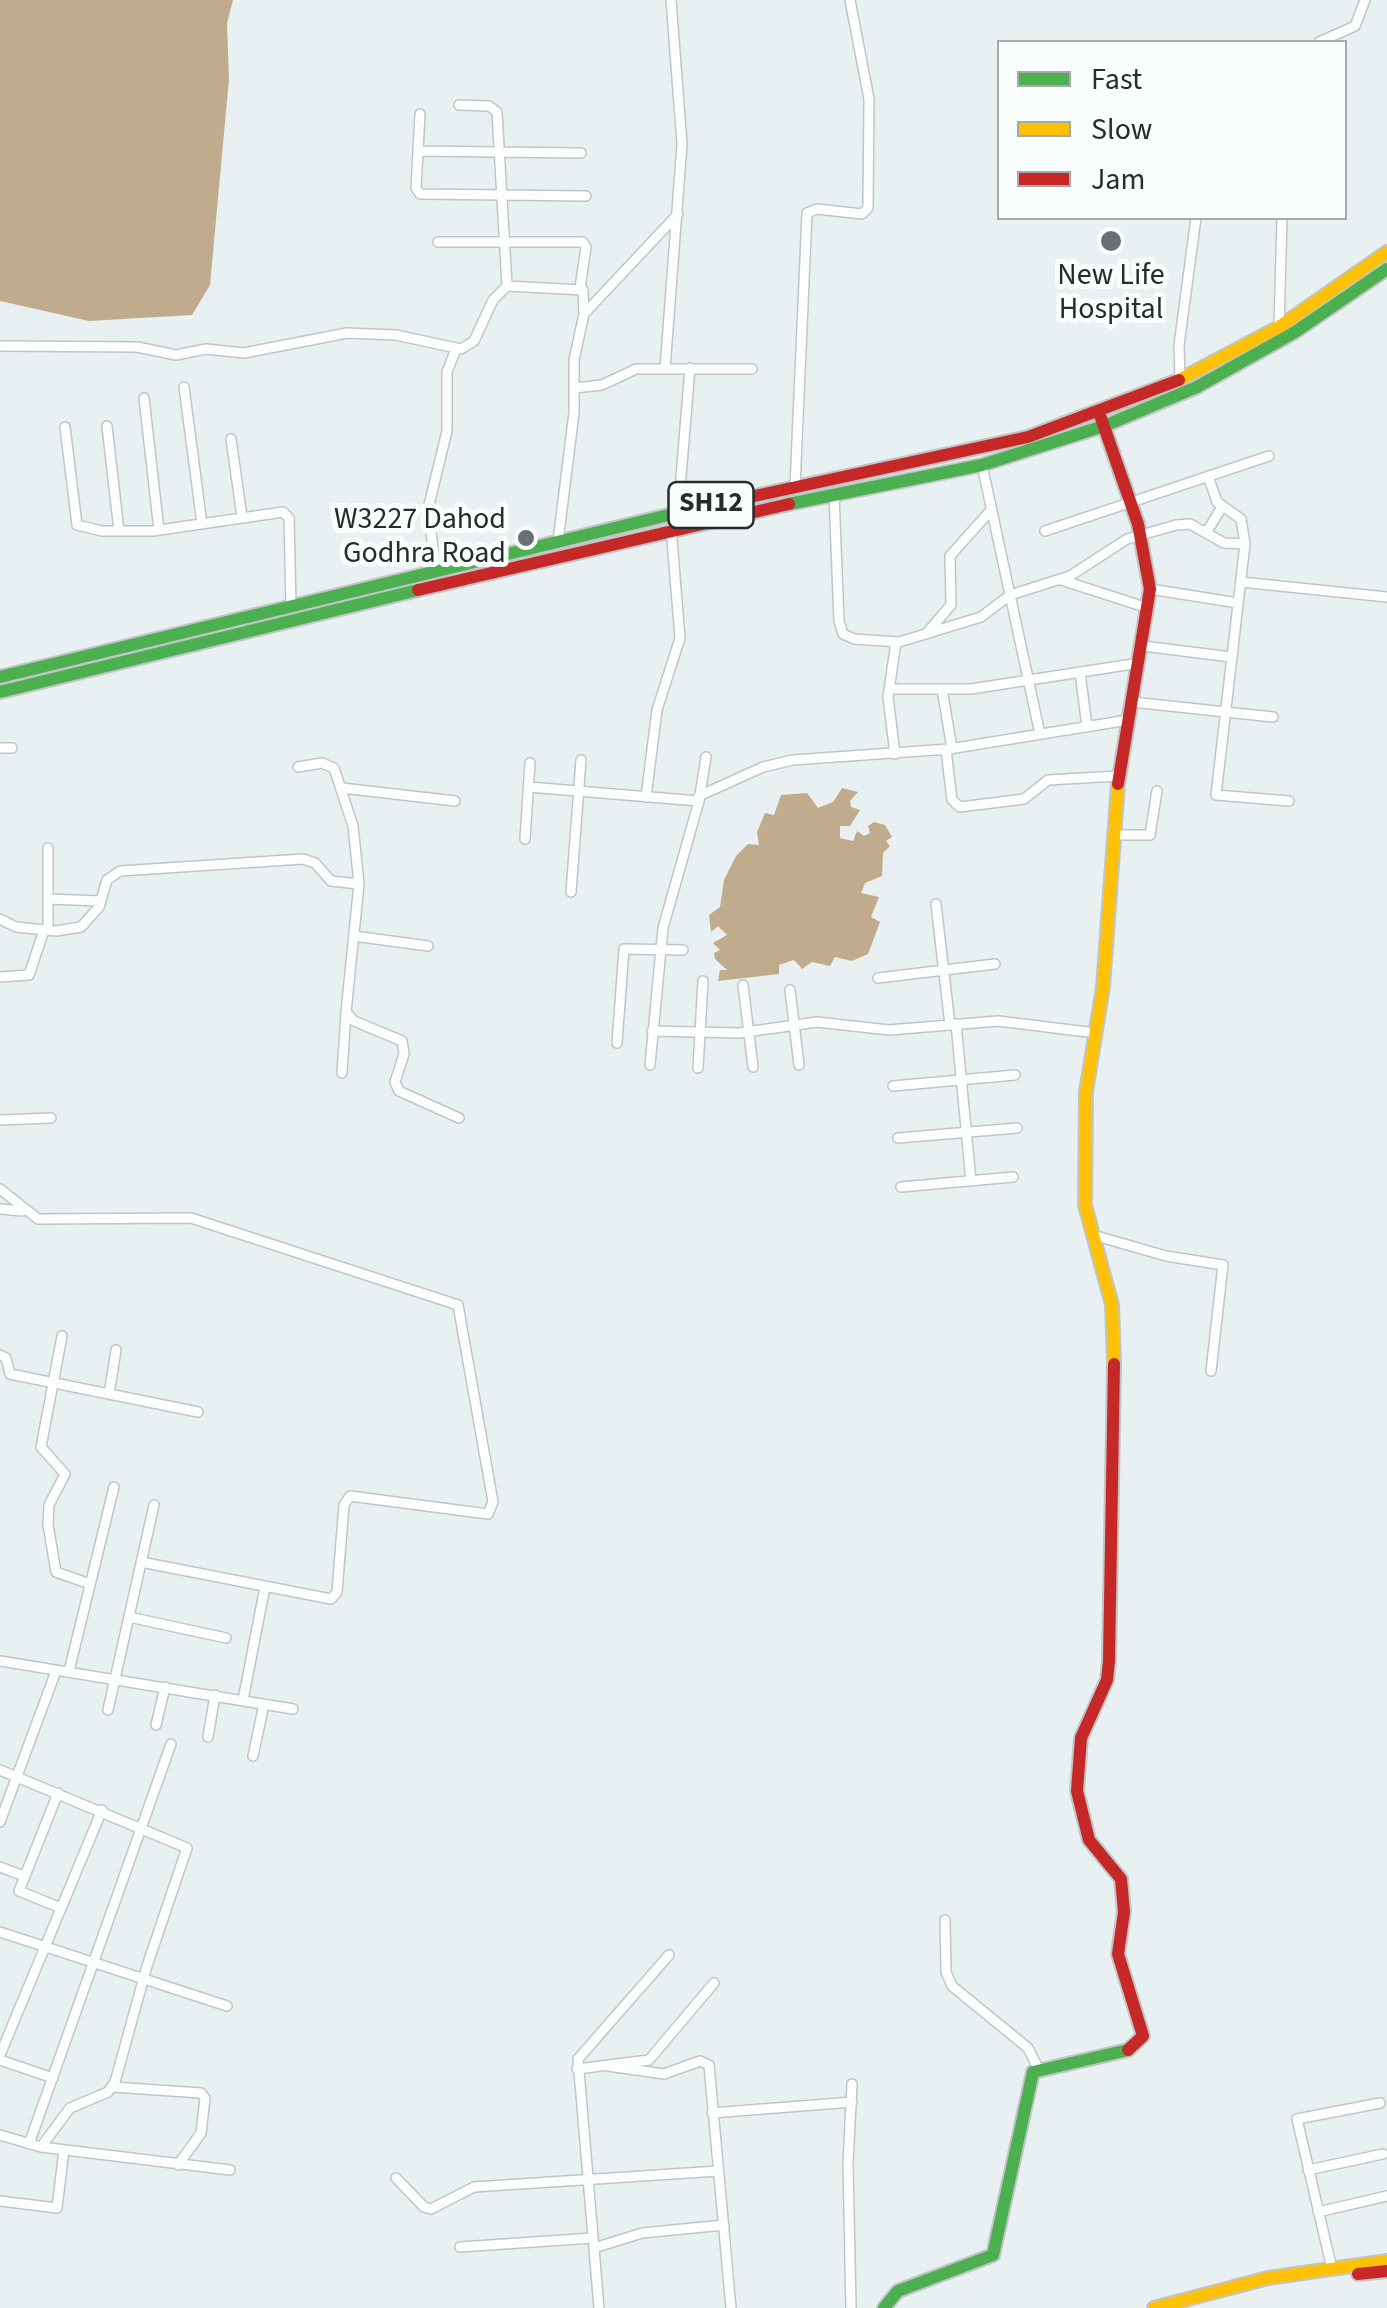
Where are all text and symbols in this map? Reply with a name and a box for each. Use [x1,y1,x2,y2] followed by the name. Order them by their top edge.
[997,40,1347,220] legend
[1091,58,1142,101] text: Fast
[1091,108,1152,151] text: Slow
[1091,158,1145,201] text: Jam
[1098,228,1124,254] marker: New Life Hospital
[1057,259,1165,330] place label: New Life Hospital
[668,482,754,528] road number: SH12
[334,503,506,574] place label: W3227 Dahod Godhra Road
[515,527,537,549] marker: W3227 Dahod Godhra Road

